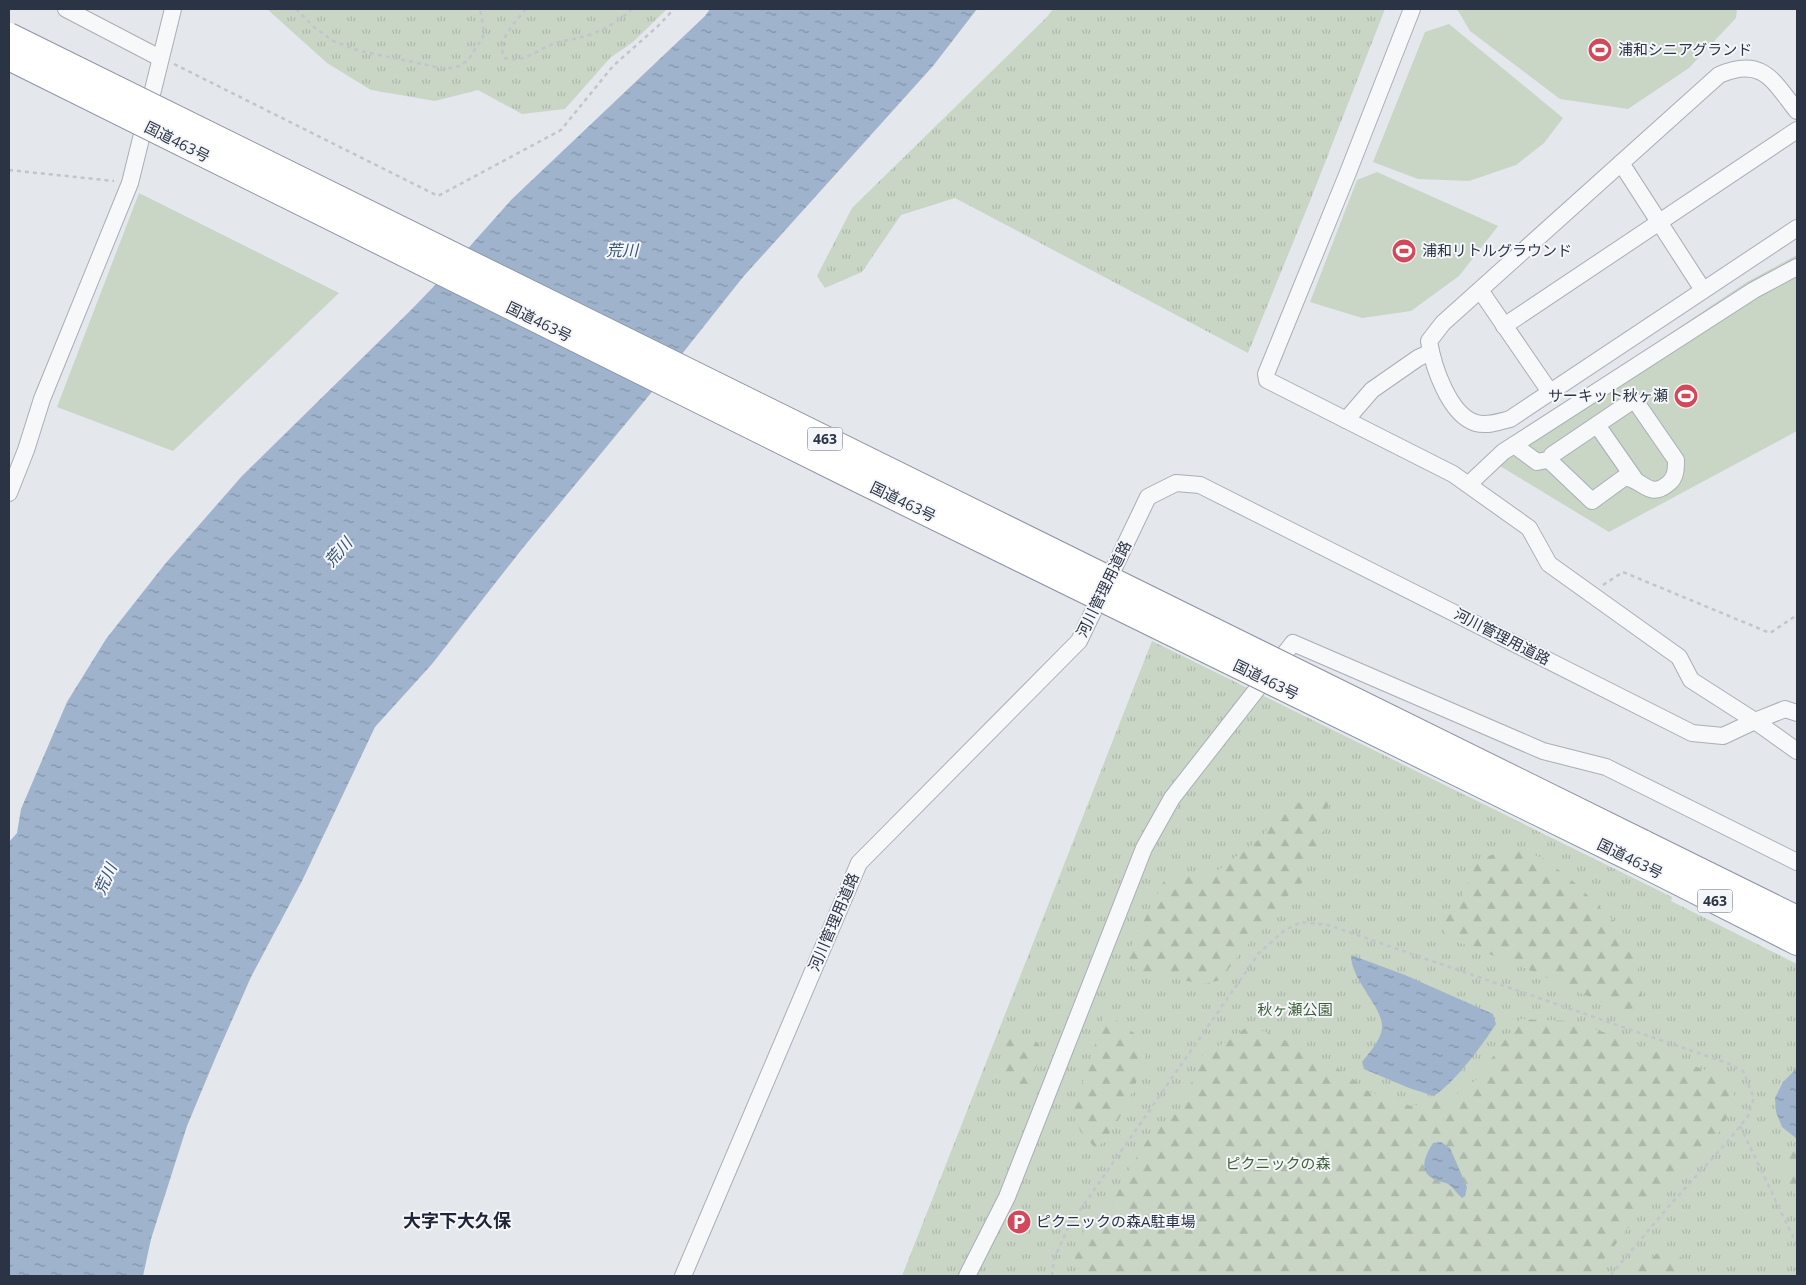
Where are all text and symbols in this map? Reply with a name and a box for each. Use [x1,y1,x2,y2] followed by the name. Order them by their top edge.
[1587,37,1613,63] sports icon: 浦和シニアグランド
[1618,39,1752,59] place label: 浦和シニアグランド
[141,116,214,166] street label: 国道463号
[1391,238,1417,264] sports icon: 浦和リトルグラウンド
[606,239,640,261] water label: 荒川
[1422,240,1572,260] place label: 浦和リトルグラウンド
[503,297,576,346] street label: 国道463号
[1673,383,1699,409] sports icon: サーキット秋ヶ瀬
[1548,385,1668,405] place label: サーキット秋ヶ瀬
[808,428,842,450] road number: 463
[867,477,940,526] street label: 国道463号
[319,531,358,571] water label: 荒川
[1071,537,1135,640] street label: 河川管理用道路
[1451,603,1554,669] street label: 河川管理用道路
[1230,655,1303,704] street label: 国道463号
[1594,834,1667,883] street label: 国道463号
[88,858,122,898] water label: 荒川
[803,869,863,974] street label: 河川管理用道路
[1698,889,1732,912] road number: 463
[1257,999,1333,1019] park label: 秋ヶ瀬公園
[1225,1153,1331,1173] park label: ピクニックの森
[403,1208,512,1232] district label: 大字下大久保
[1006,1209,1032,1235] parking icon: ピクニックの森A駐車場
[1036,1211,1196,1231] place label: ピクニックの森A駐車場

